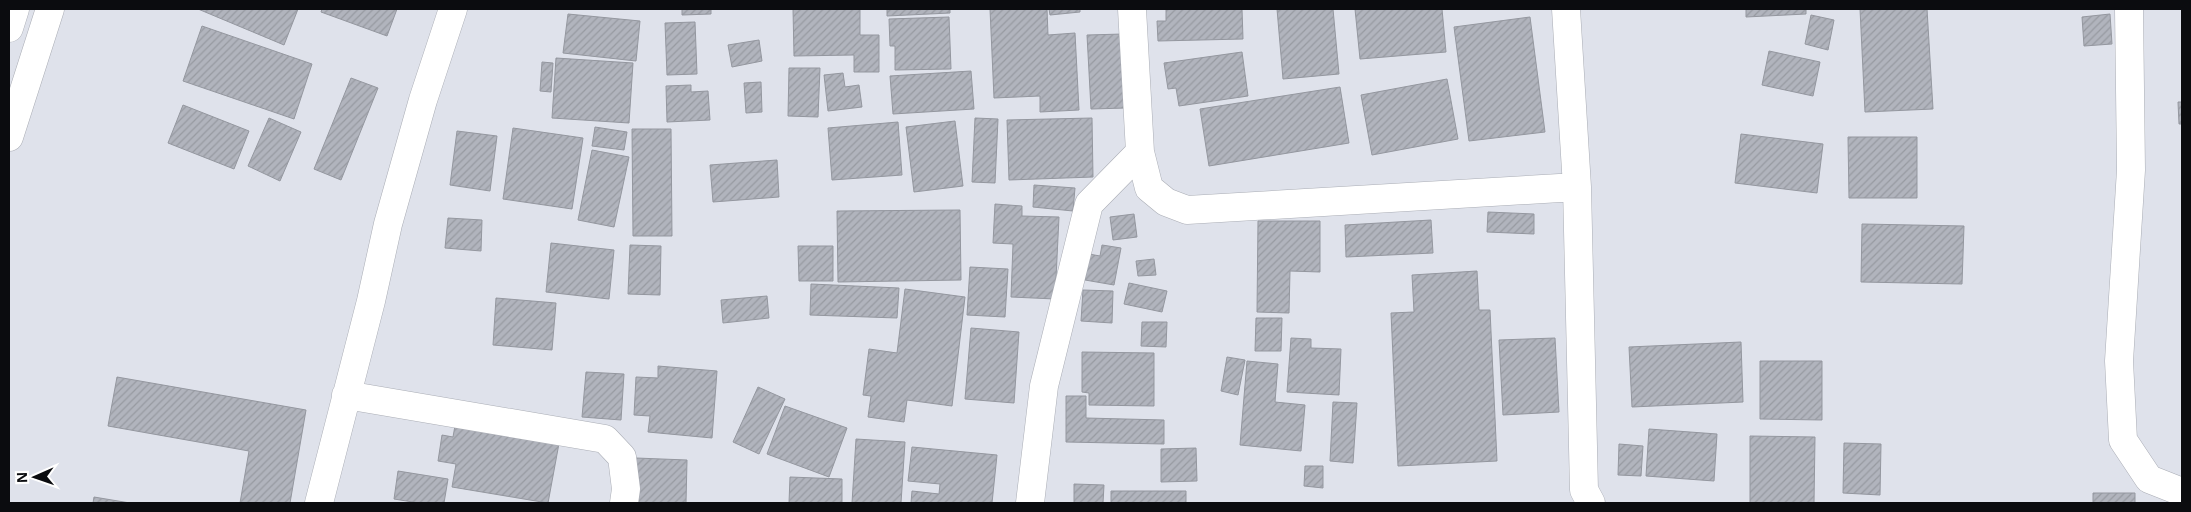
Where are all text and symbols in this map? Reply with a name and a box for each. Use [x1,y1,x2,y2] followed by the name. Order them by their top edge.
[10,452,60,502] north arrow
[12,471,31,483] text: N

